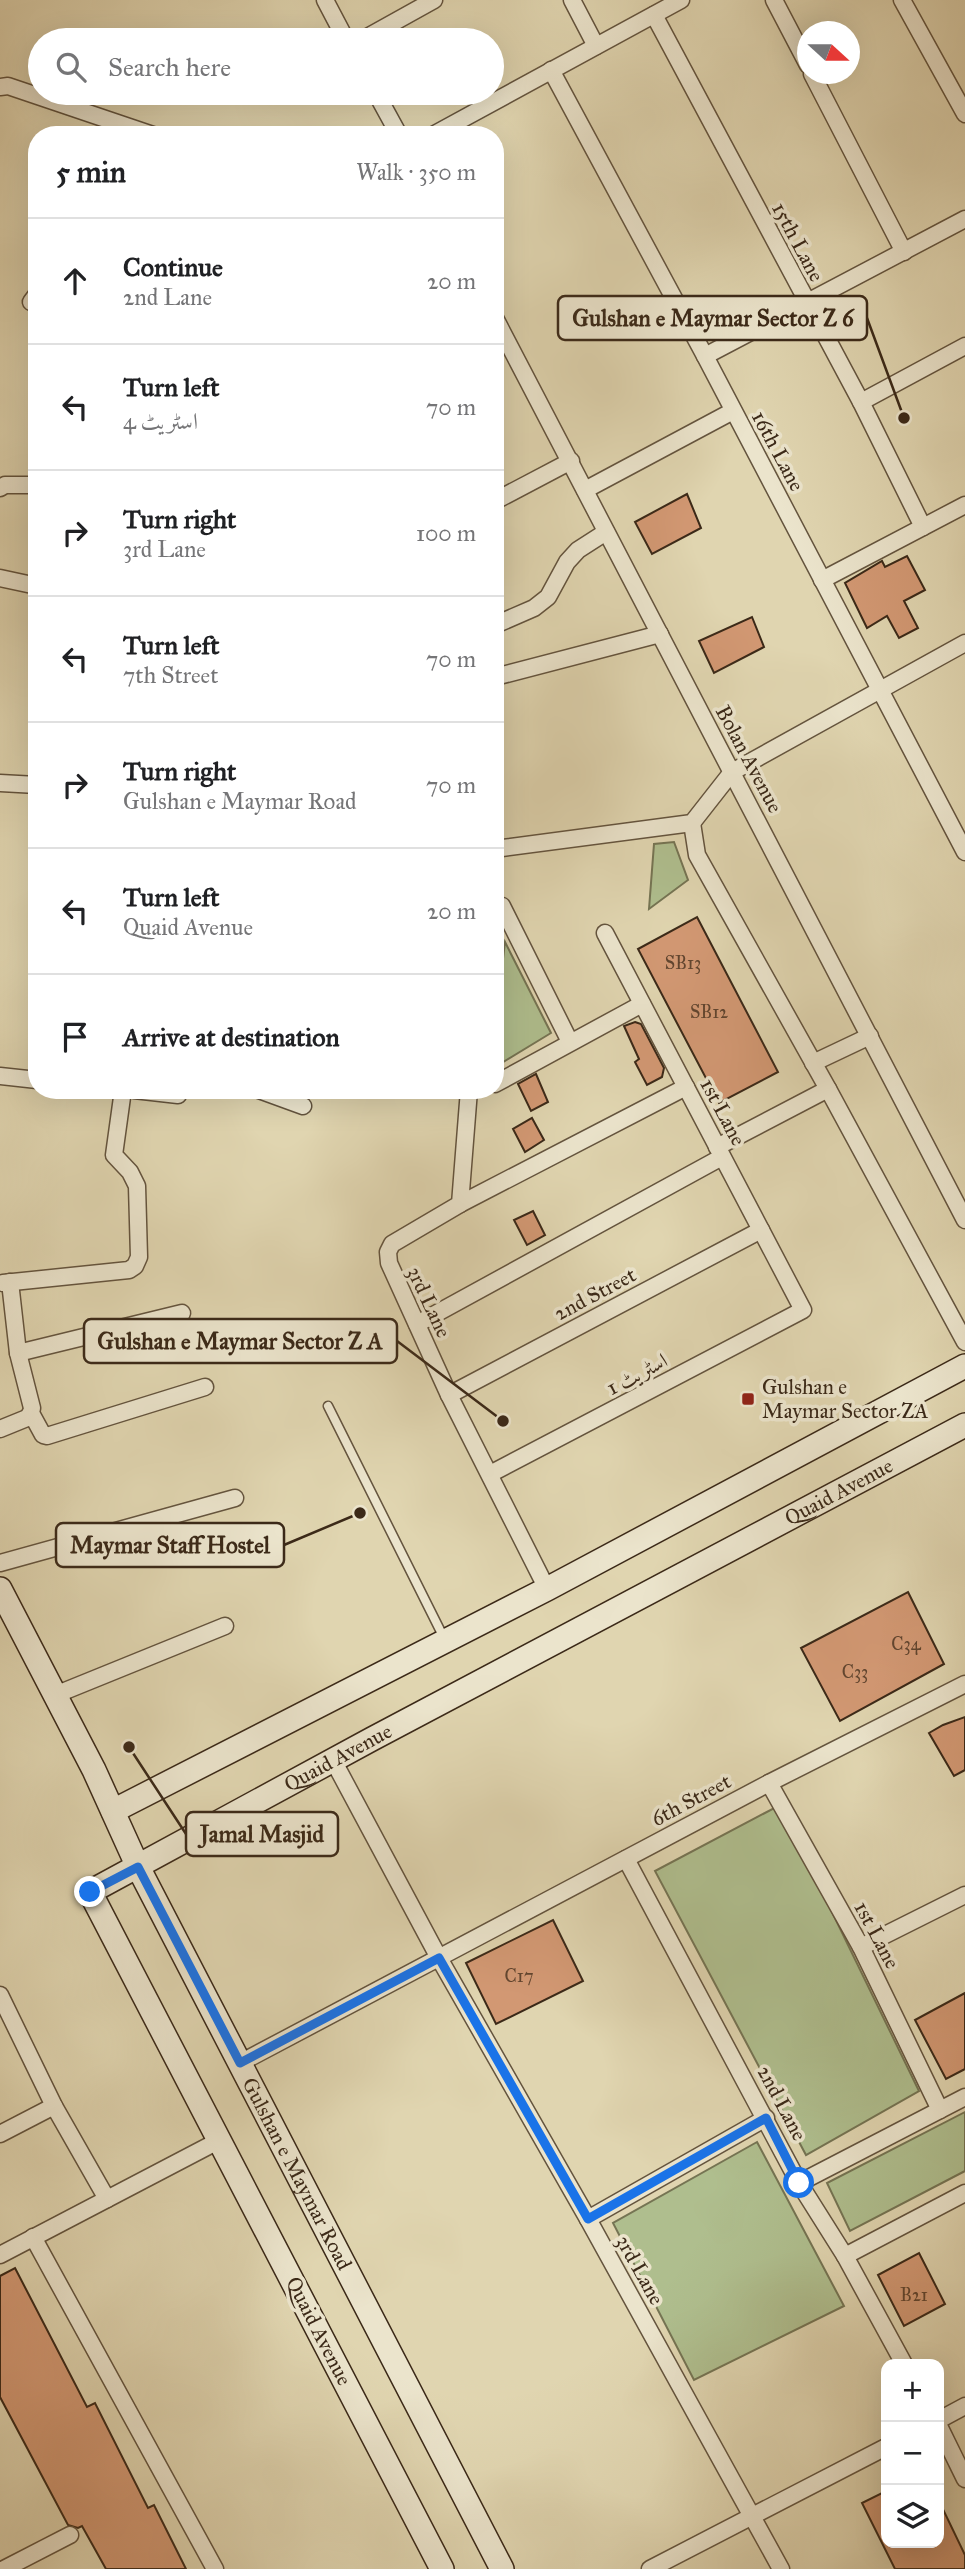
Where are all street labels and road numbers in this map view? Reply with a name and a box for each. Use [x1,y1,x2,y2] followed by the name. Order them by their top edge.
[766,198,830,286] street label: 15th Lane
[746,406,810,496] street label: 16th Lane
[710,701,788,817] street label: Bolan Avenue
[695,1074,752,1150] street label: 1st Lane
[550,1261,641,1326] street label: 2nd Street
[401,1262,457,1342] street label: 3rd Lane
[602,1347,672,1401] street label: اسٹریٹ 1
[780,1452,898,1531] street label: Quaid Avenue
[279,1718,396,1797] street label: Quaid Avenue
[647,1768,736,1832] street label: 6th Street
[849,1897,906,1973] street label: 1st Lane
[751,2061,813,2145] street label: 2nd Lane
[236,2073,358,2275] street label: Gulshan e Maymar Road
[610,2231,670,2310] street label: 3rd Lane
[280,2272,358,2390] street label: Quaid Avenue

